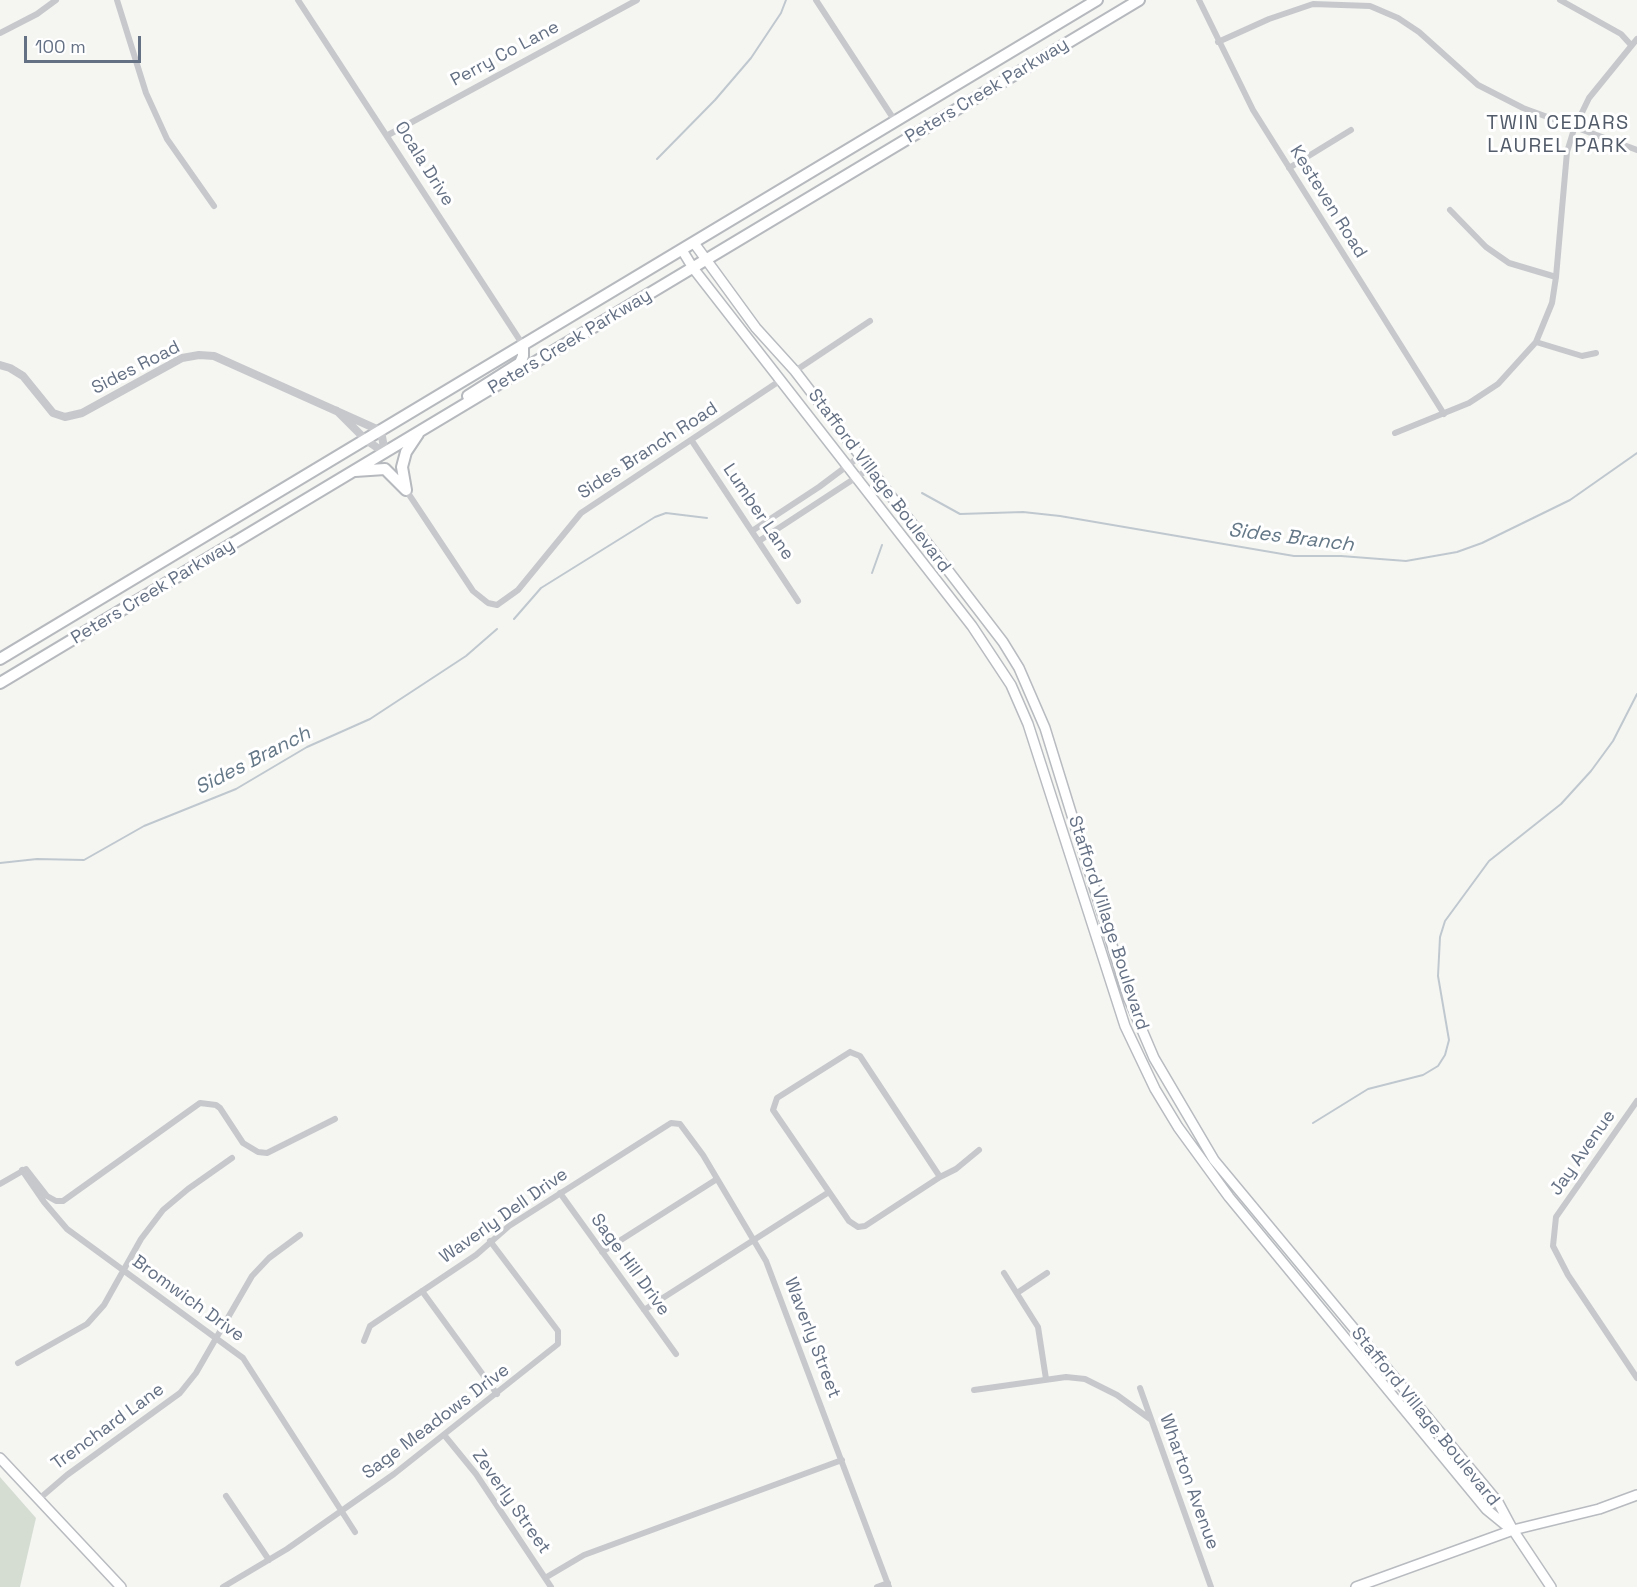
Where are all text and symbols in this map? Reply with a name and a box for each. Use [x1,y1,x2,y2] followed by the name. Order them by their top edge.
[447,16,563,92] street label: Perry Co Lane
[27,24,144,62] scale bar
[901,34,1073,148] street label: Peters Creek Parkway
[35,35,86,58] text: 100 m
[1486,112,1630,159] district label: TWIN CEDARS LAUREL PARK
[389,118,459,210] street label: Ocala Drive
[1285,142,1371,262] street label: Kesteven Road
[484,285,656,399] street label: Peters Creek Parkway
[88,337,184,399] street label: Sides Road
[803,385,955,577] street label: Stafford Village Boulevard
[574,398,722,504] street label: Sides Branch Road
[718,460,798,564] street label: Lumber Lane
[1227,518,1355,558] water label: Sides Branch
[67,535,239,649] street label: Peters Creek Parkway
[191,722,315,800] water label: Sides Branch
[1063,813,1153,1033] street label: Stafford Village Boulevard
[1546,1106,1620,1200] street label: Jay Avenue
[436,1164,572,1268] street label: Waverly Dell Drive
[586,1210,674,1320] street label: Sage Hill Drive
[128,1251,248,1347] street label: Bromwich Drive
[779,1275,845,1401] street label: Waverly Street
[1346,1323,1504,1511] street label: Stafford Village Boulevard
[358,1360,514,1484] street label: Sage Meadows Drive
[47,1379,169,1475] street label: Trenchard Lane
[1155,1411,1223,1553] street label: Wharton Avenue
[467,1446,555,1558] street label: Zeverly Street

